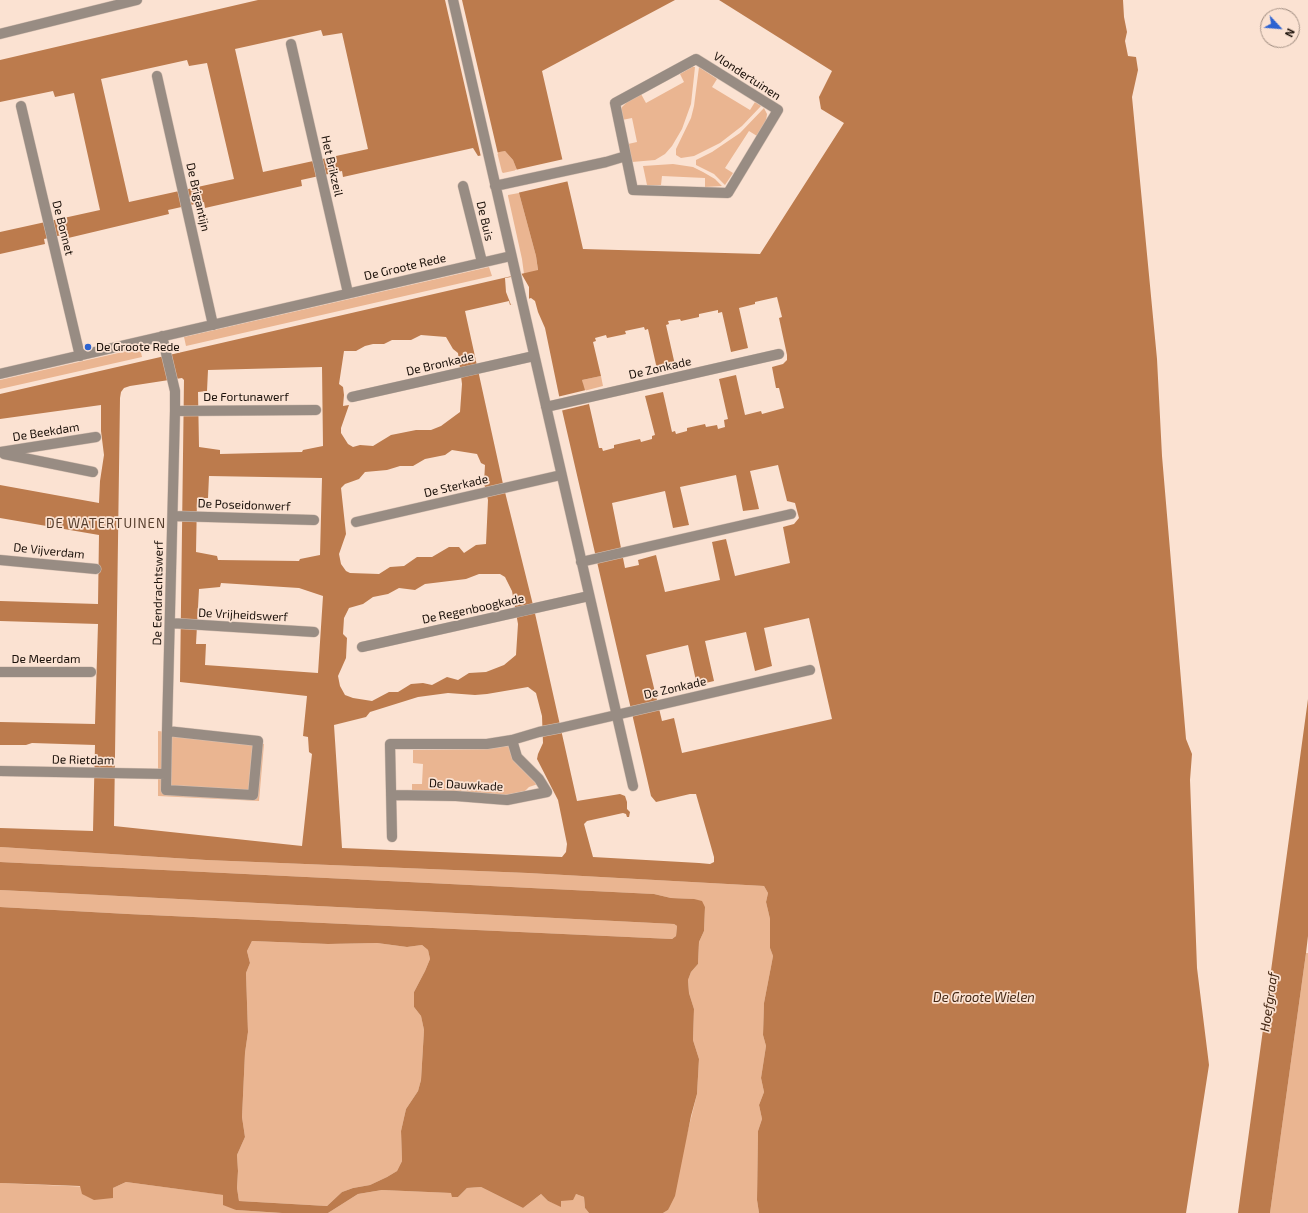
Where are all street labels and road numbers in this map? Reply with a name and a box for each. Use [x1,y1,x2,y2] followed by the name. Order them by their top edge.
[711,49,783,103] street label: Vlondertuinen
[318,134,346,198] street label: Het Brikzeil
[183,161,213,233] street label: De Brigantijn
[49,199,77,257] street label: De Bonnet
[473,200,497,242] street label: De Buis
[363,251,447,283] street label: De Groote Rede
[405,349,475,379] street label: De Bronkade
[627,354,693,382] street label: De Zonkade
[203,390,289,404] street label: De Fortunawerf
[12,420,80,444] street label: De Beekdam
[422,472,490,500] street label: De Sterkade
[197,496,291,514] street label: De Poseidonwerf
[13,540,85,562] street label: De Vijverdam
[150,541,166,645] street label: De Eendrachtswerf
[421,591,525,627] street label: De Regenboogkade
[198,605,288,625] street label: De Vrijheidswerf
[11,652,81,666] street label: De Meerdam
[642,674,708,702] street label: De Zonkade
[52,752,114,768] street label: De Rietdam
[428,776,504,794] street label: De Dauwkade

